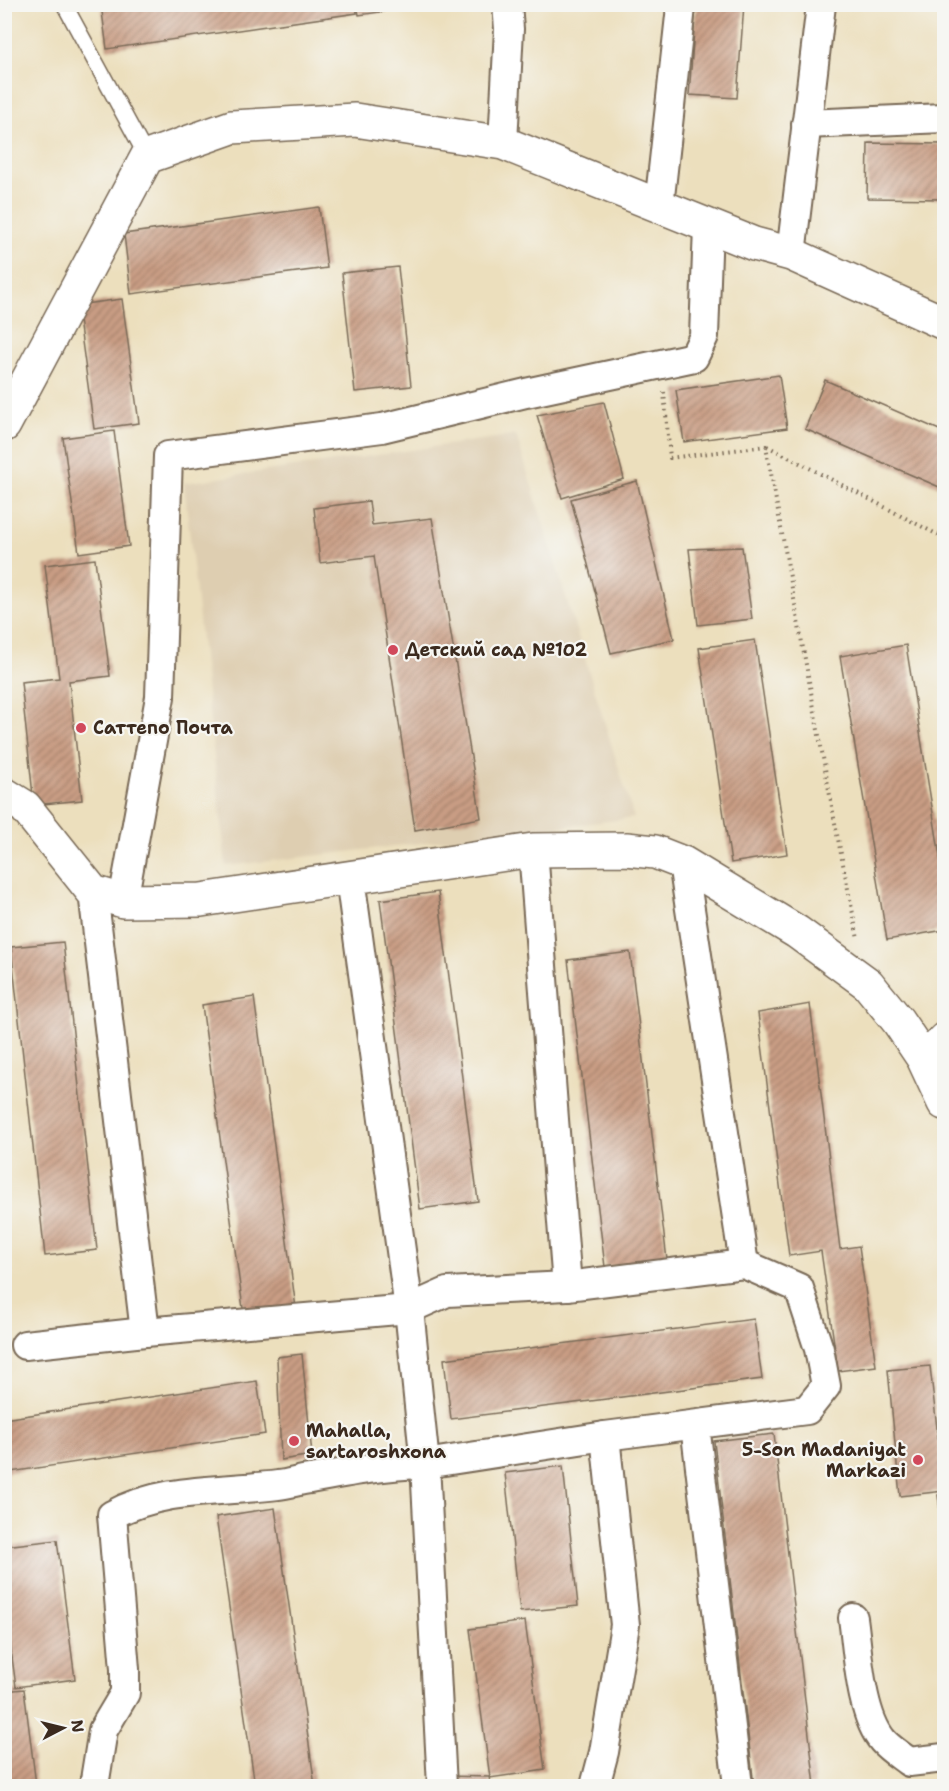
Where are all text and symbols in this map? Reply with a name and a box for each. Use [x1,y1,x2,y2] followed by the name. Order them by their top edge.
[405,638,587,662] place label: Детский сад №102
[386,643,400,657] marker: Детский сад №102
[93,716,234,740] place label: Саттепо Почта
[74,721,88,735] marker: Саттепо Почта
[306,1419,447,1464] place label: Mahalla, sartaroshxona
[287,1434,301,1448] marker: Mahalla, sartaroshxona
[742,1438,906,1483] place label: 5-Son Madaniyat Markazi
[911,1453,925,1467] marker: 5-Son Madaniyat Markazi
[33,1698,93,1758] north arrow
[66,1719,89,1734] text: N

